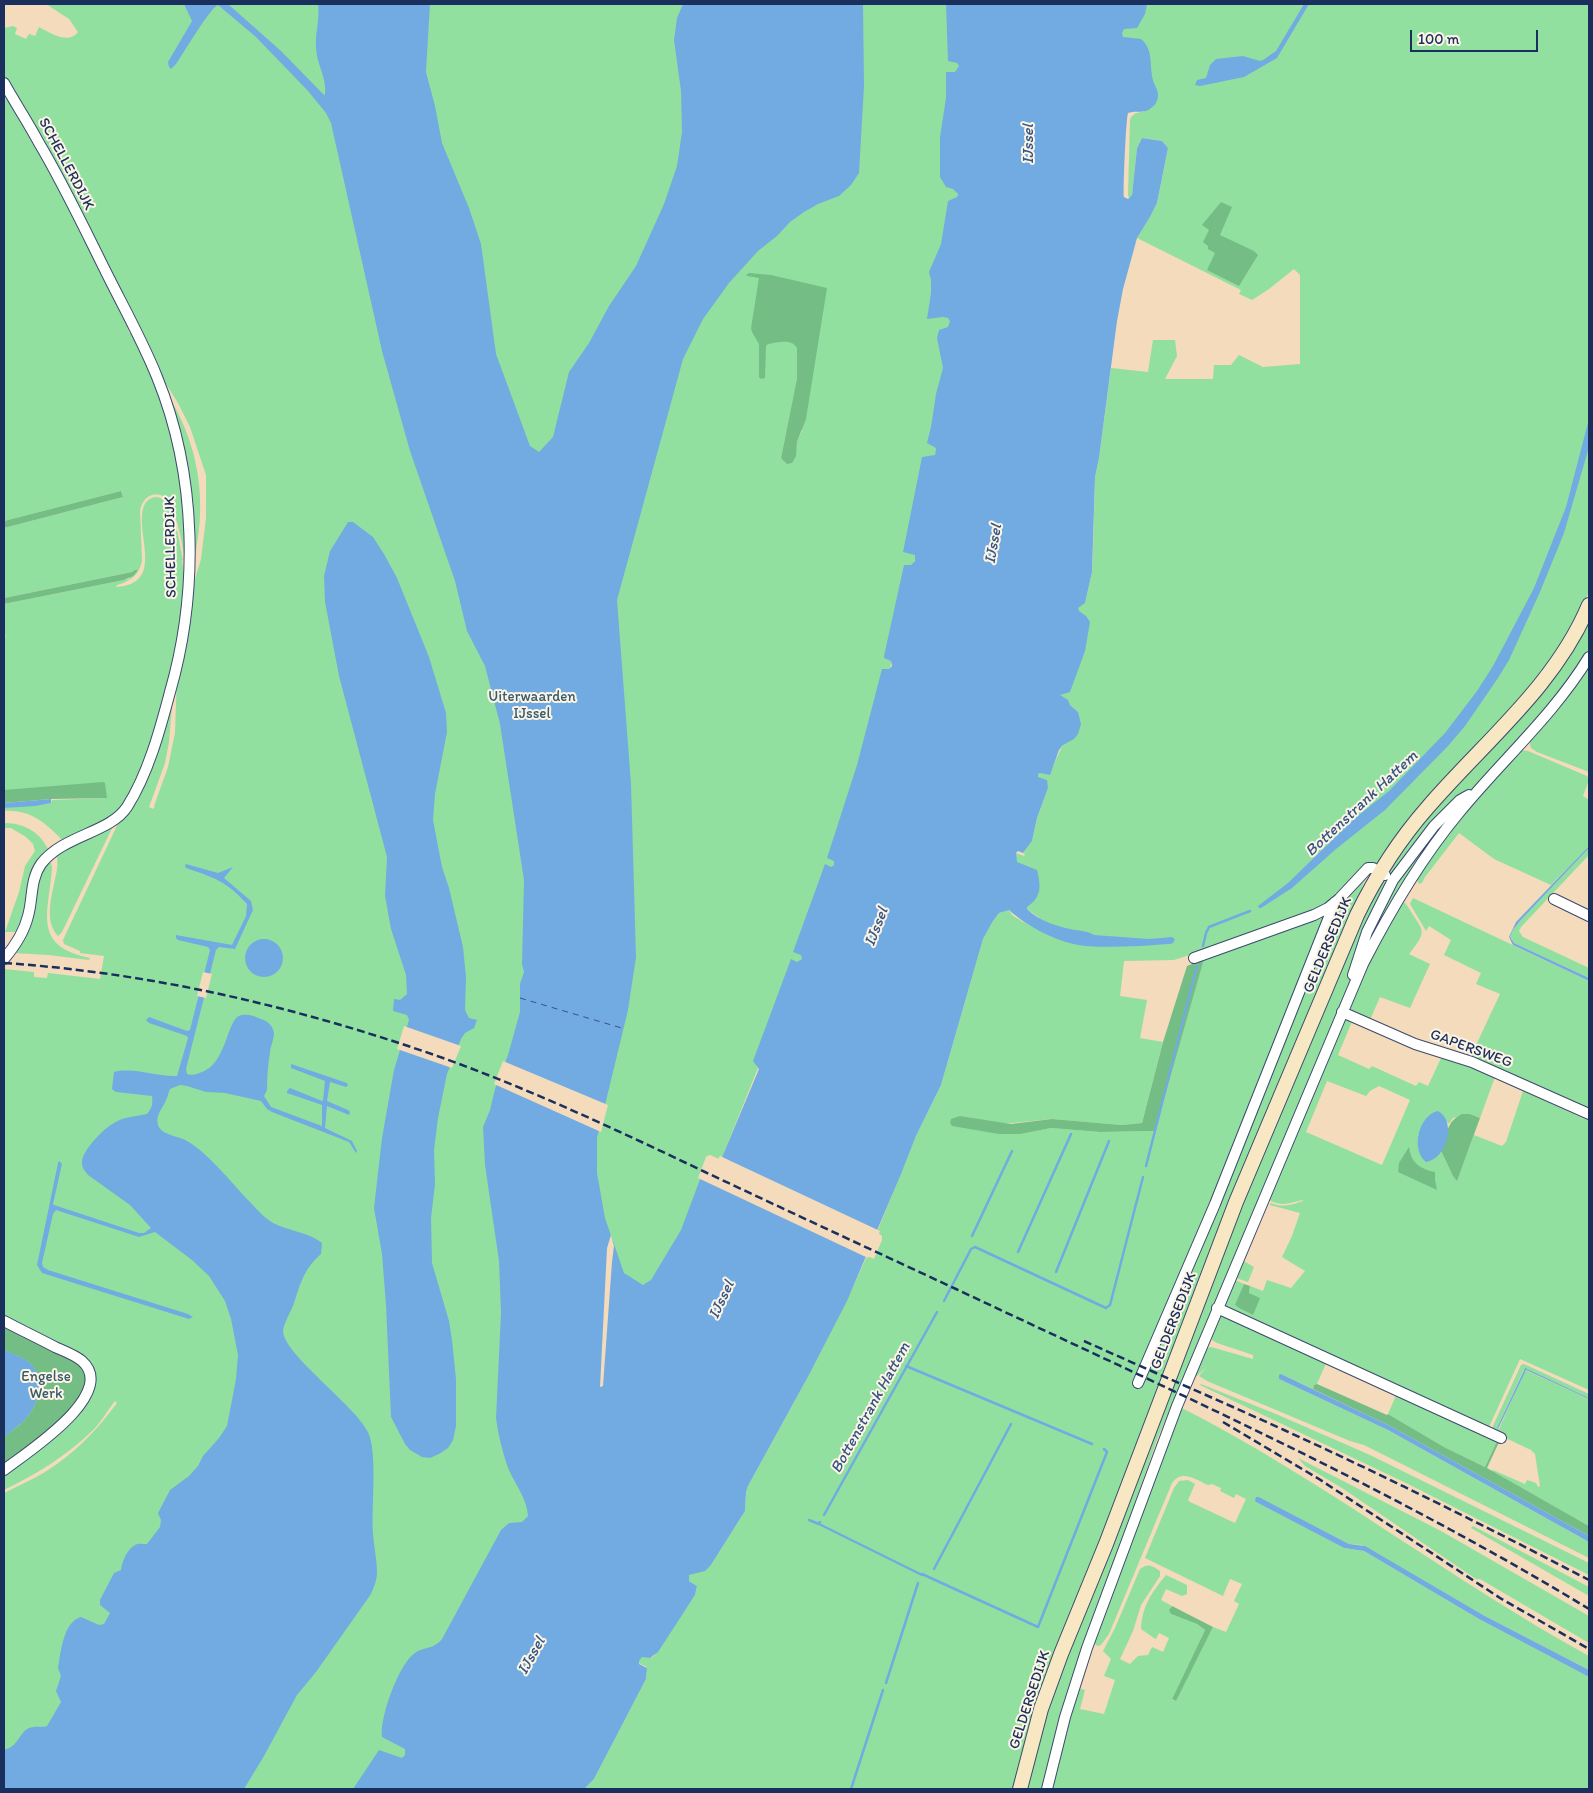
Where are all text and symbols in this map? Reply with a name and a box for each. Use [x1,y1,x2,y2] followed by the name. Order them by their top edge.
[1413,20,1540,52] scale bar
[1418,30,1459,48] text: 100 m
[34,115,98,213] street label: SCHELLERDIJK
[1019,124,1039,164] water label: IJssel
[161,496,181,598] street label: SCHELLERDIJK
[981,523,1007,565] water label: IJssel
[488,688,576,723] park label: Uiterwaarden IJssel
[1302,747,1422,861] water label: Bottenstrank Hattem
[1300,894,1356,996] street label: GELDERSEDIJK
[861,905,893,949] water label: IJssel
[1428,1026,1514,1072] street label: GAPERSWEG
[1147,1270,1201,1372] street label: GELDERSEDIJK
[705,1278,739,1322] water label: IJssel
[827,1339,915,1477] water label: Bottenstrank Hattem
[21,1368,71,1403] park label: Engelse Werk
[514,1634,550,1678] water label: IJssel
[1006,1648,1054,1752] street label: GELDERSEDIJK

